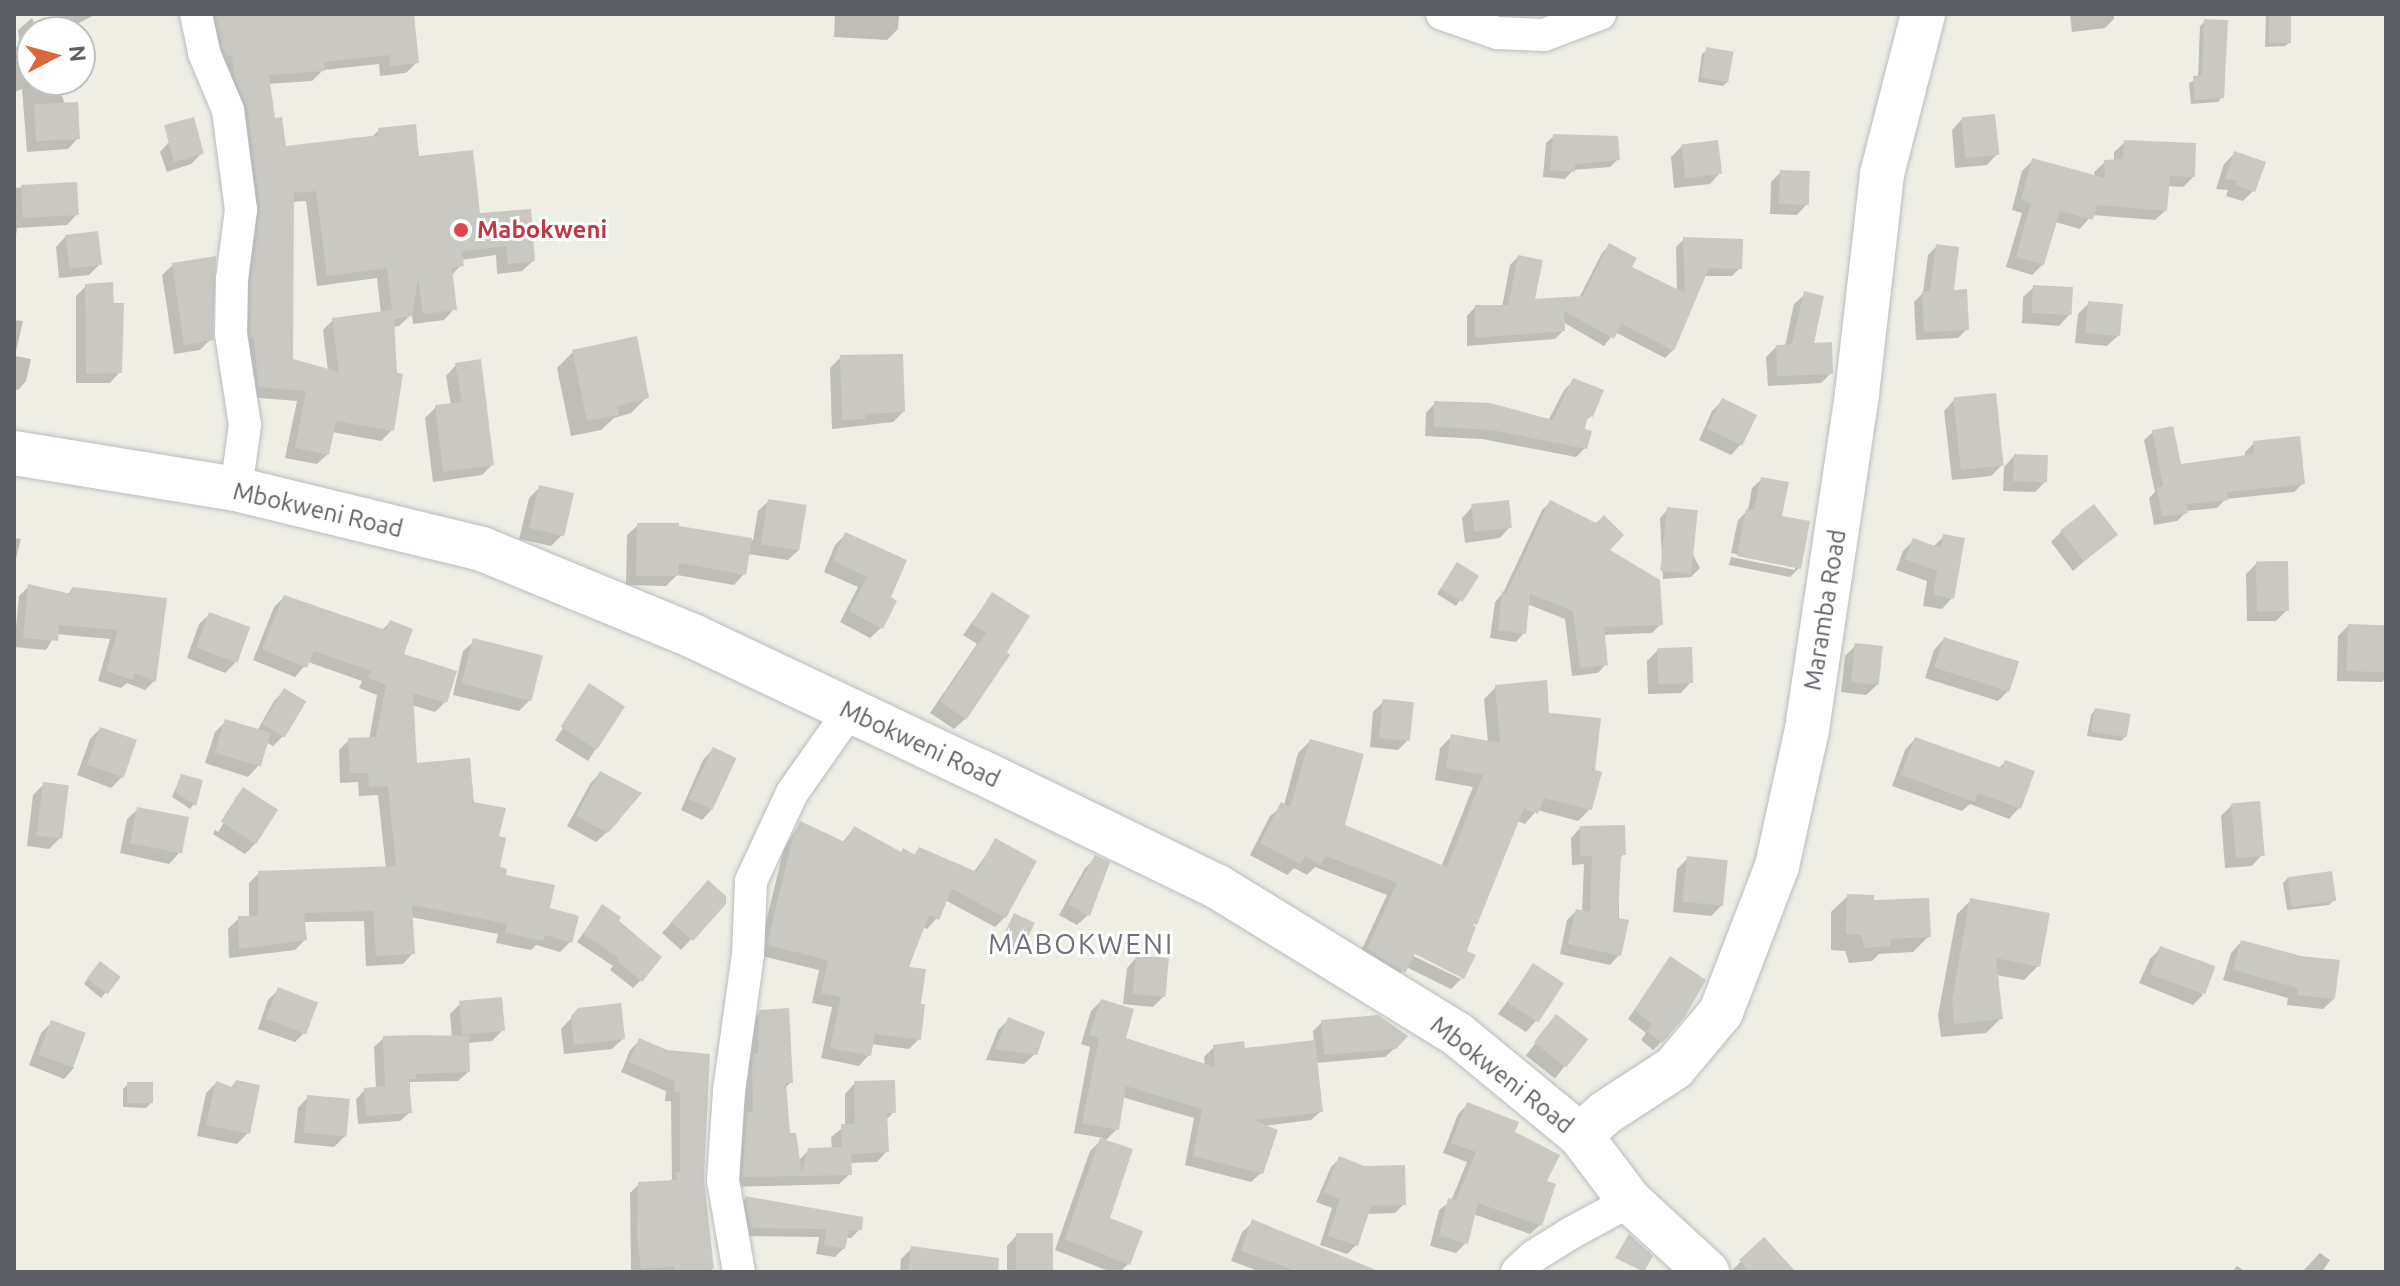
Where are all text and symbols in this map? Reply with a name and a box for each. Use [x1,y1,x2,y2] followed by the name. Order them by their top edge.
[16,16,96,96] north arrow
[65,44,92,63] text: N
[477,216,607,244] place label: Mabokweni
[452,221,470,239] marker: Mabokweni
[230,476,406,544] street label: Mbokweni Road
[1798,527,1852,693] street label: Maramba Road
[835,694,1005,794] street label: Mbokweni Road
[988,927,1174,961] district label: MABOKWENI
[1425,1010,1579,1140] street label: Mbokweni Road

